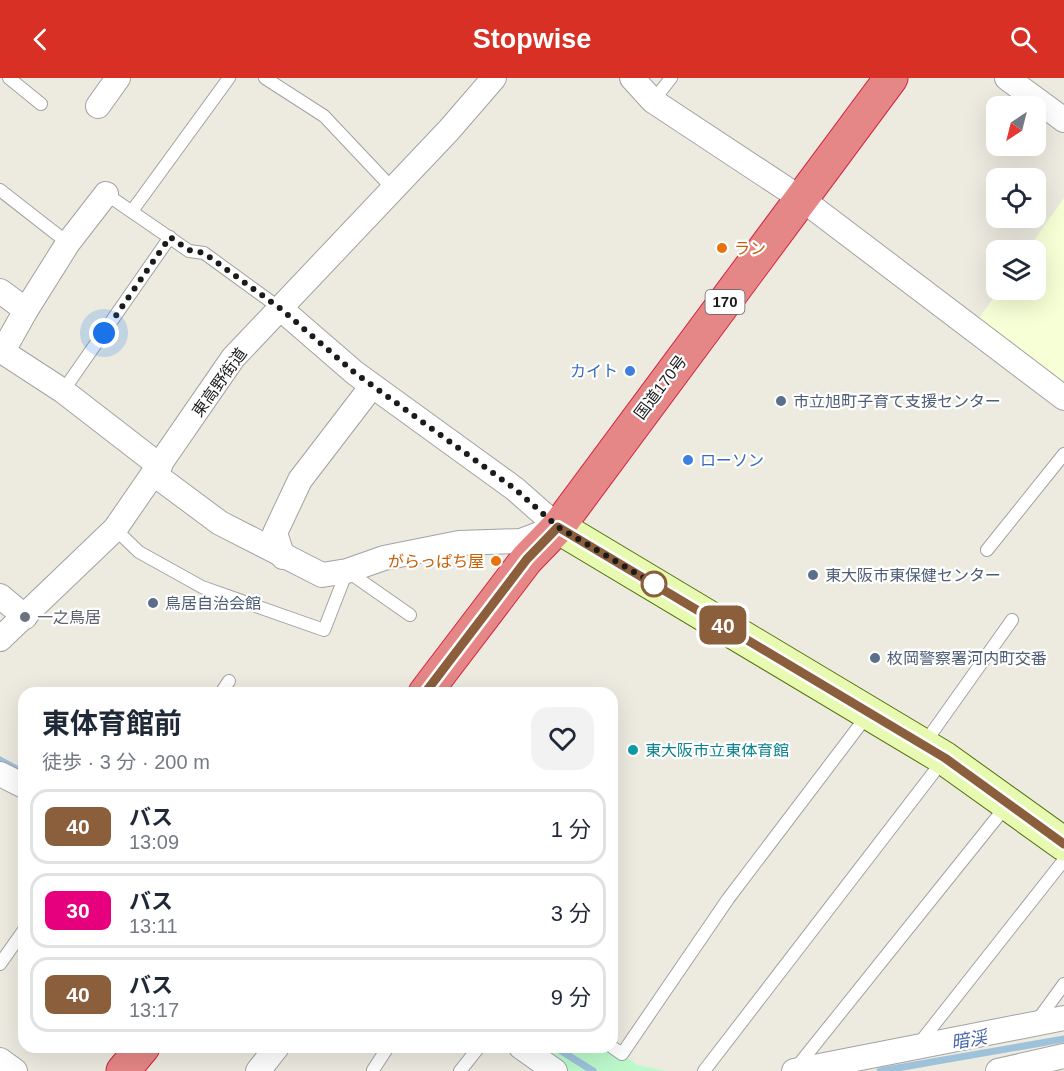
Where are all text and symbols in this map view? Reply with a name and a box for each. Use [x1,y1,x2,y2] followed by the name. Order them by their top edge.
[24,23,57,56] icon: back
[1007,23,1040,56] icon: search
[473,24,591,54] text: Stopwise
[986,96,1046,156] north arrow
[986,96,1046,300] map controls
[986,168,1046,228] button: locate
[734,240,766,257] place label: ラン
[986,240,1046,300] button: layers
[715,241,729,255] marker: ラン
[706,290,744,314] road number: 170
[89,318,119,348] your location
[189,345,250,420] street label: 東高野街道
[631,352,690,422] street label: 国道170号
[570,363,618,380] place label: カイト
[623,364,637,378] marker: カイト
[793,393,1001,410] place label: 市立旭町子育て支援センター
[774,394,788,408] marker: 市立旭町子育て支援センター
[700,452,764,469] place label: ローソン
[681,453,695,467] marker: ローソン
[388,553,484,570] place label: がらっぱち屋
[489,554,503,568] marker: がらっぱち屋
[825,567,1001,584] place label: 東大阪市東保健センター
[806,568,820,582] marker: 東大阪市東保健センター
[641,571,667,597] unlabelled marker
[165,595,261,612] place label: 鳥居自治会館
[146,596,160,610] marker: 鳥居自治会館
[696,606,750,644] line badge: 40
[37,609,101,626] place label: 一之鳥居
[18,610,32,624] marker: 一之鳥居
[711,614,735,637] text: 40
[887,650,1047,667] place label: 枚岡警察署河内町交番
[868,651,882,665] marker: 枚岡警察署河内町交番
[531,707,594,770] button: heart
[42,708,182,739] text: 東体育館前
[645,742,789,759] place label: 東大阪市立東体育館
[626,743,640,757] marker: 東大阪市立東体育館
[42,751,210,773] text: 徒歩 · 3 分 · 200 m
[129,805,173,830] text: バス
[66,815,90,838] text: 40
[551,817,591,842] text: 1 分
[129,831,179,853] text: 13:09
[129,889,173,914] text: バス
[66,899,90,922] text: 30
[551,901,591,926] text: 3 分
[129,915,178,937] text: 13:11
[129,973,173,998] text: バス
[66,983,90,1006] text: 40
[551,985,591,1010] text: 9 分
[129,999,179,1021] text: 13:17
[950,1027,990,1053] water label: 暗渓

